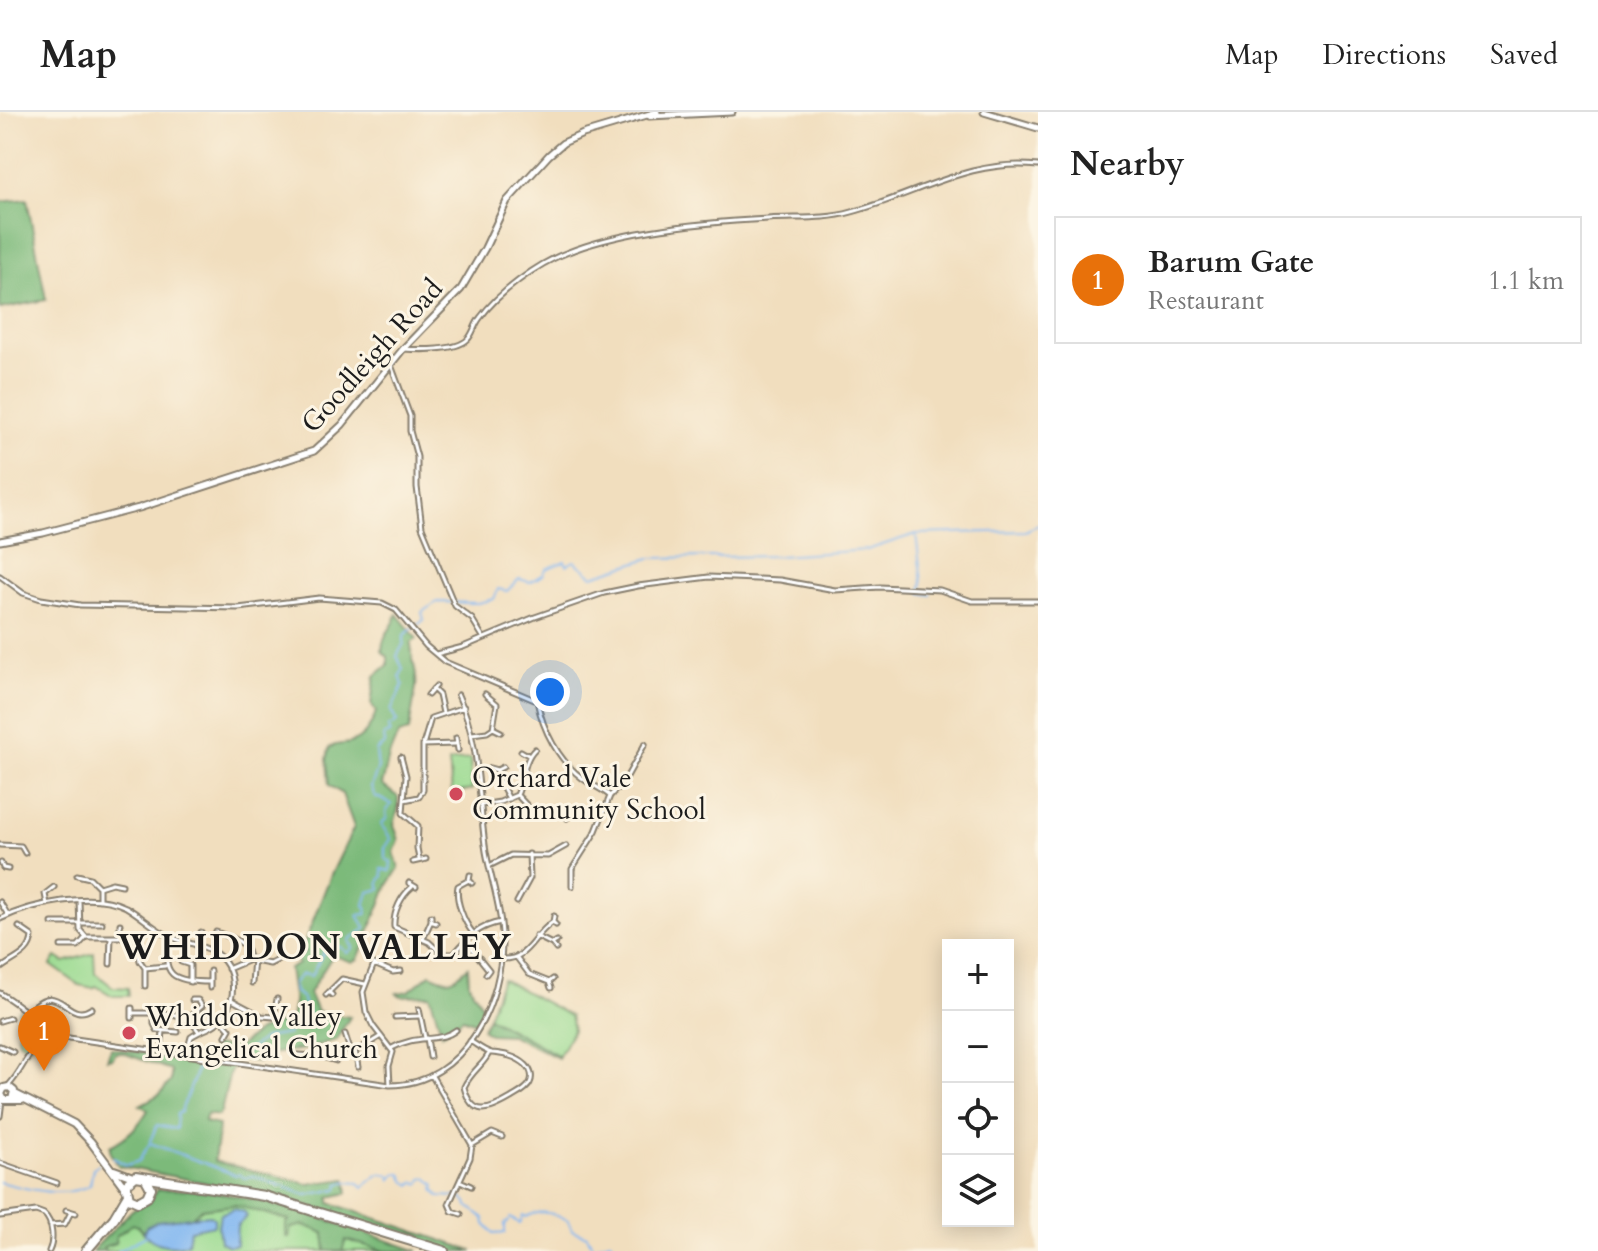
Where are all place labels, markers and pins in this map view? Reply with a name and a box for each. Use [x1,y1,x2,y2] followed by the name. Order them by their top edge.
[472,759,706,829] place label: Orchard Vale Community School
[447,785,465,803] marker: Orchard Vale Community School
[144,998,378,1068] place label: Whiddon Valley Evangelical Church
[18,1005,70,1071] pin: 1
[120,1024,138,1042] marker: Whiddon Valley Evangelical Church

